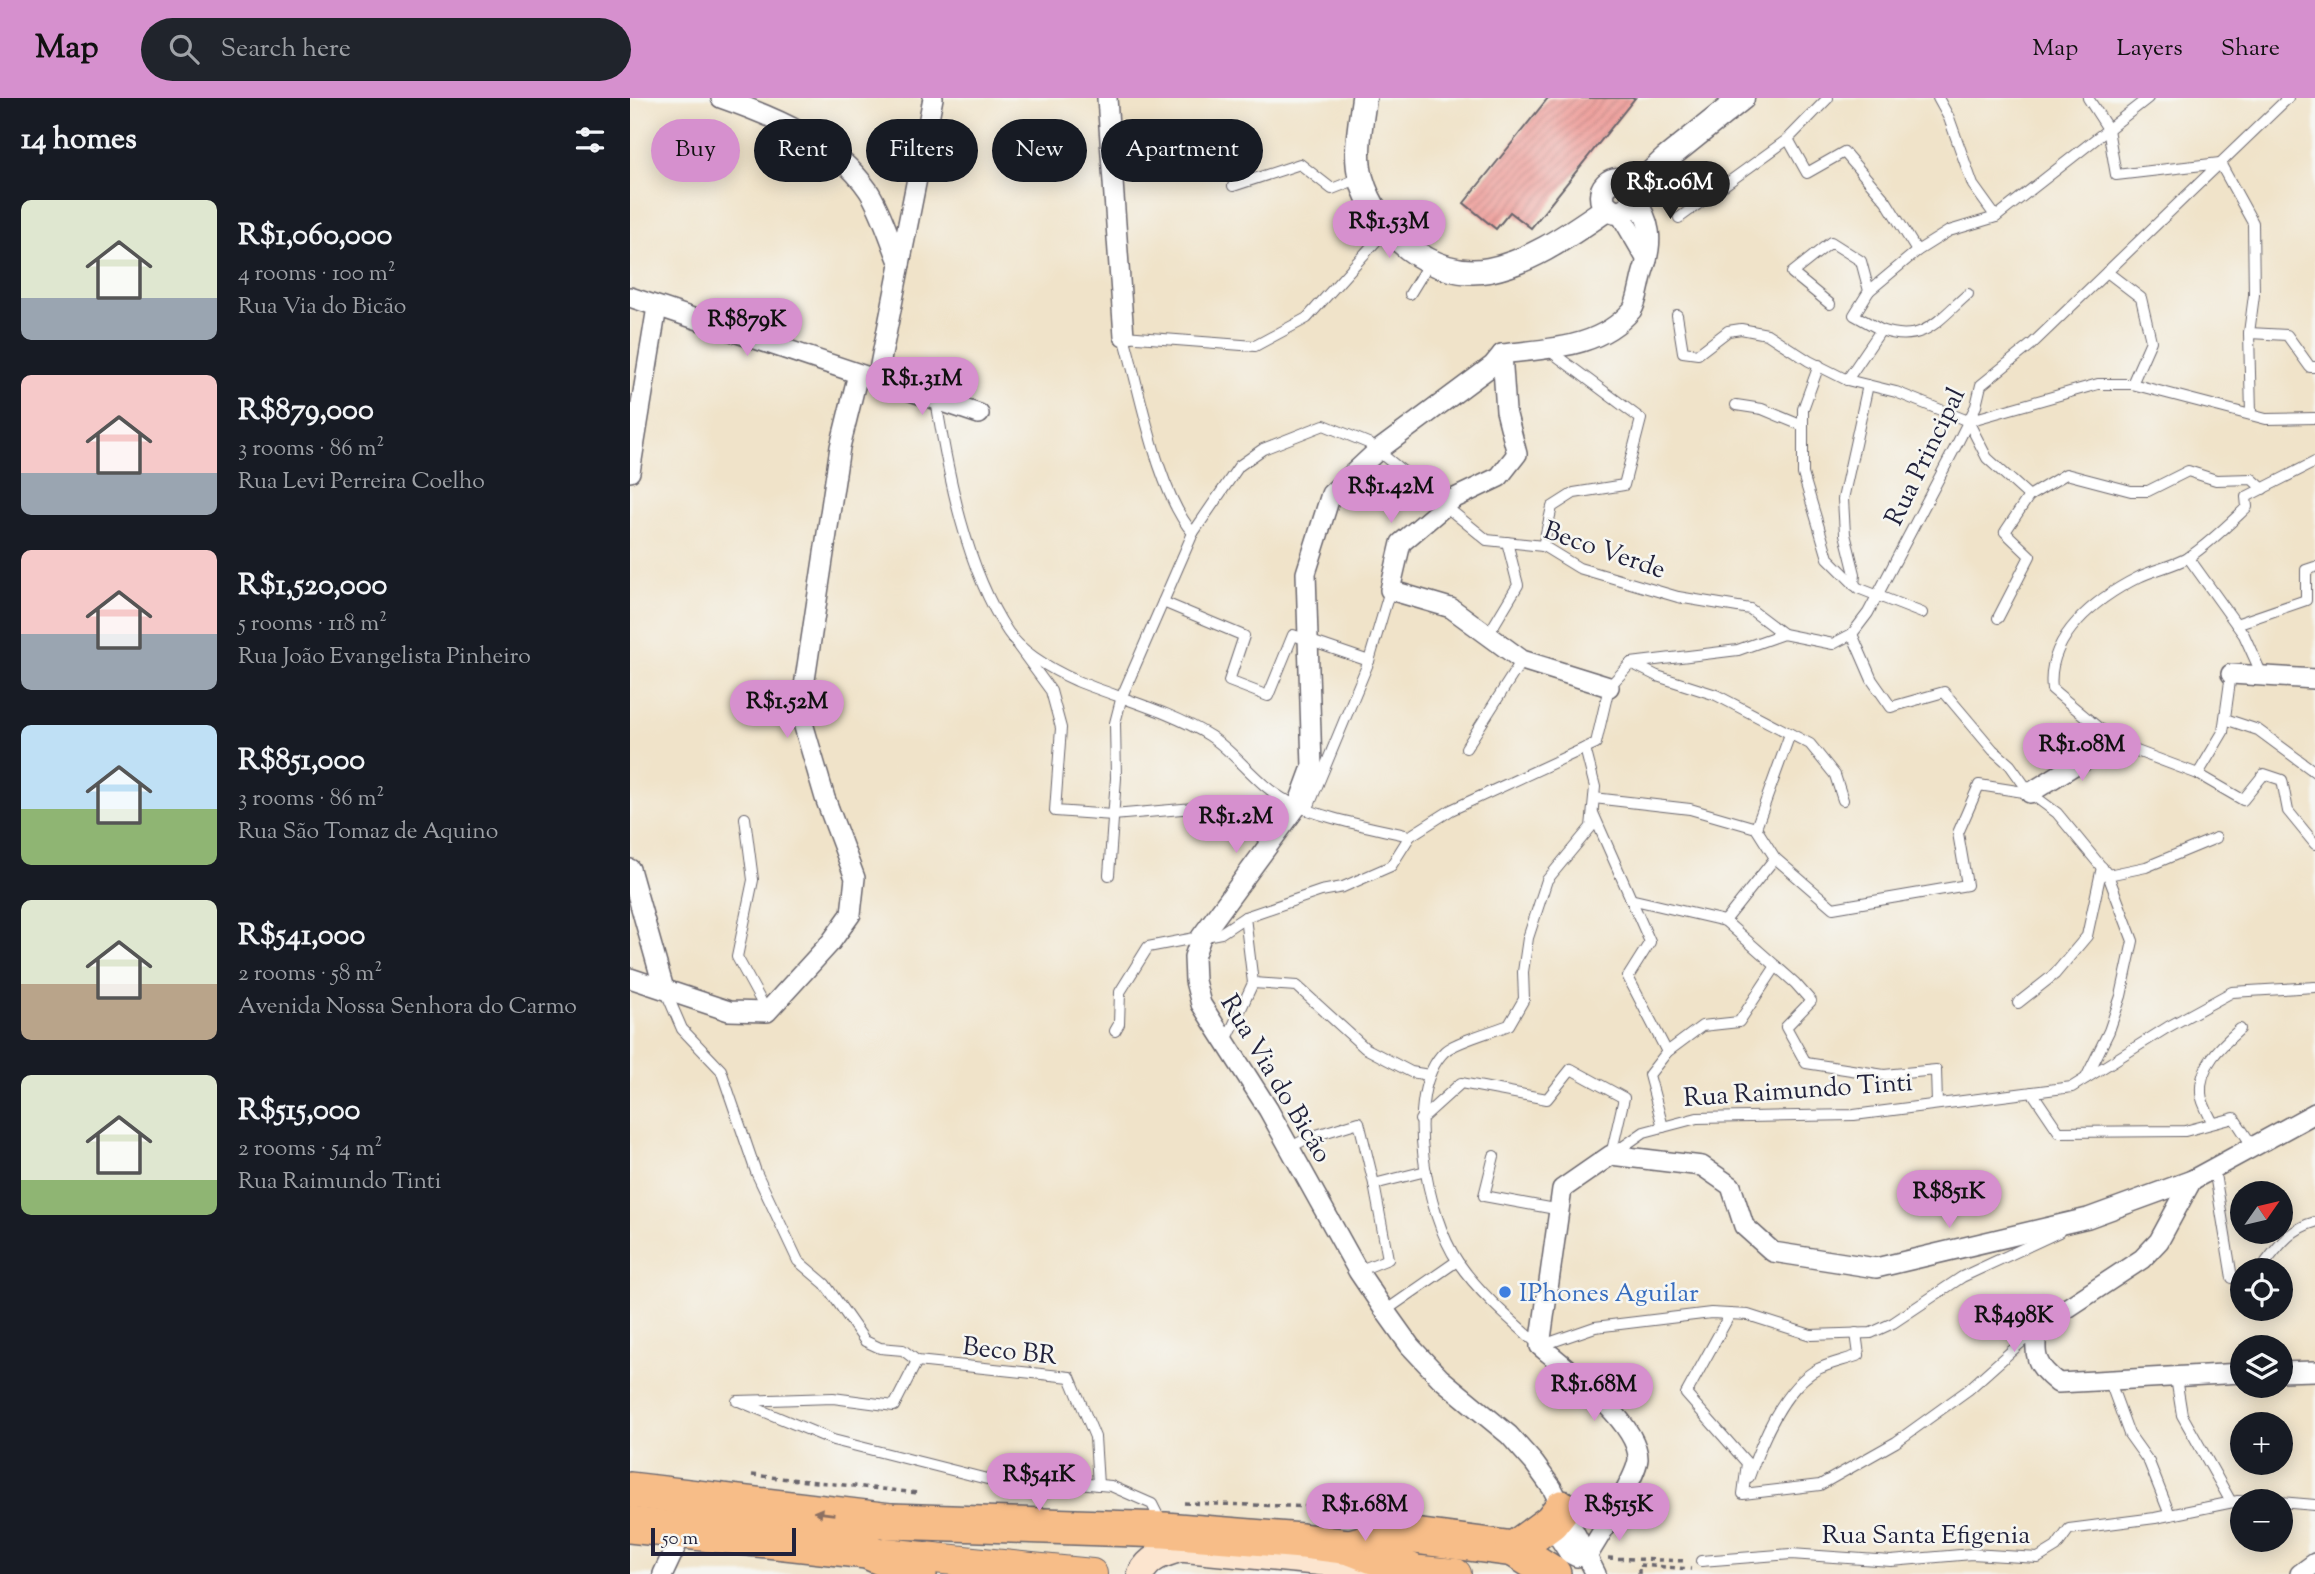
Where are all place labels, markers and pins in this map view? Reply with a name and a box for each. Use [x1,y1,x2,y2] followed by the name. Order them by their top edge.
[1605,162,1735,221] pin: R$1.06M
[1324,200,1454,260] pin: R$1.53M
[690,299,804,358] pin: R$879K
[857,358,987,417] pin: R$1.31M
[1326,466,1456,525] pin: R$1.42M
[722,680,852,740] pin: R$1.52M
[2017,724,2147,783] pin: R$1.08M
[1179,796,1293,855] pin: R$1.2M
[1892,1170,2006,1230] pin: R$851K
[1519,1276,1699,1313] place label: IPhones Aguilar
[1497,1284,1513,1300] marker: IPhones Aguilar
[1957,1294,2071,1354] pin: R$498K
[1529,1364,1659,1423] pin: R$1.68M
[982,1454,1096,1513] pin: R$541K
[1300,1484,1430,1543] pin: R$1.68M
[1562,1484,1676,1543] pin: R$515K

